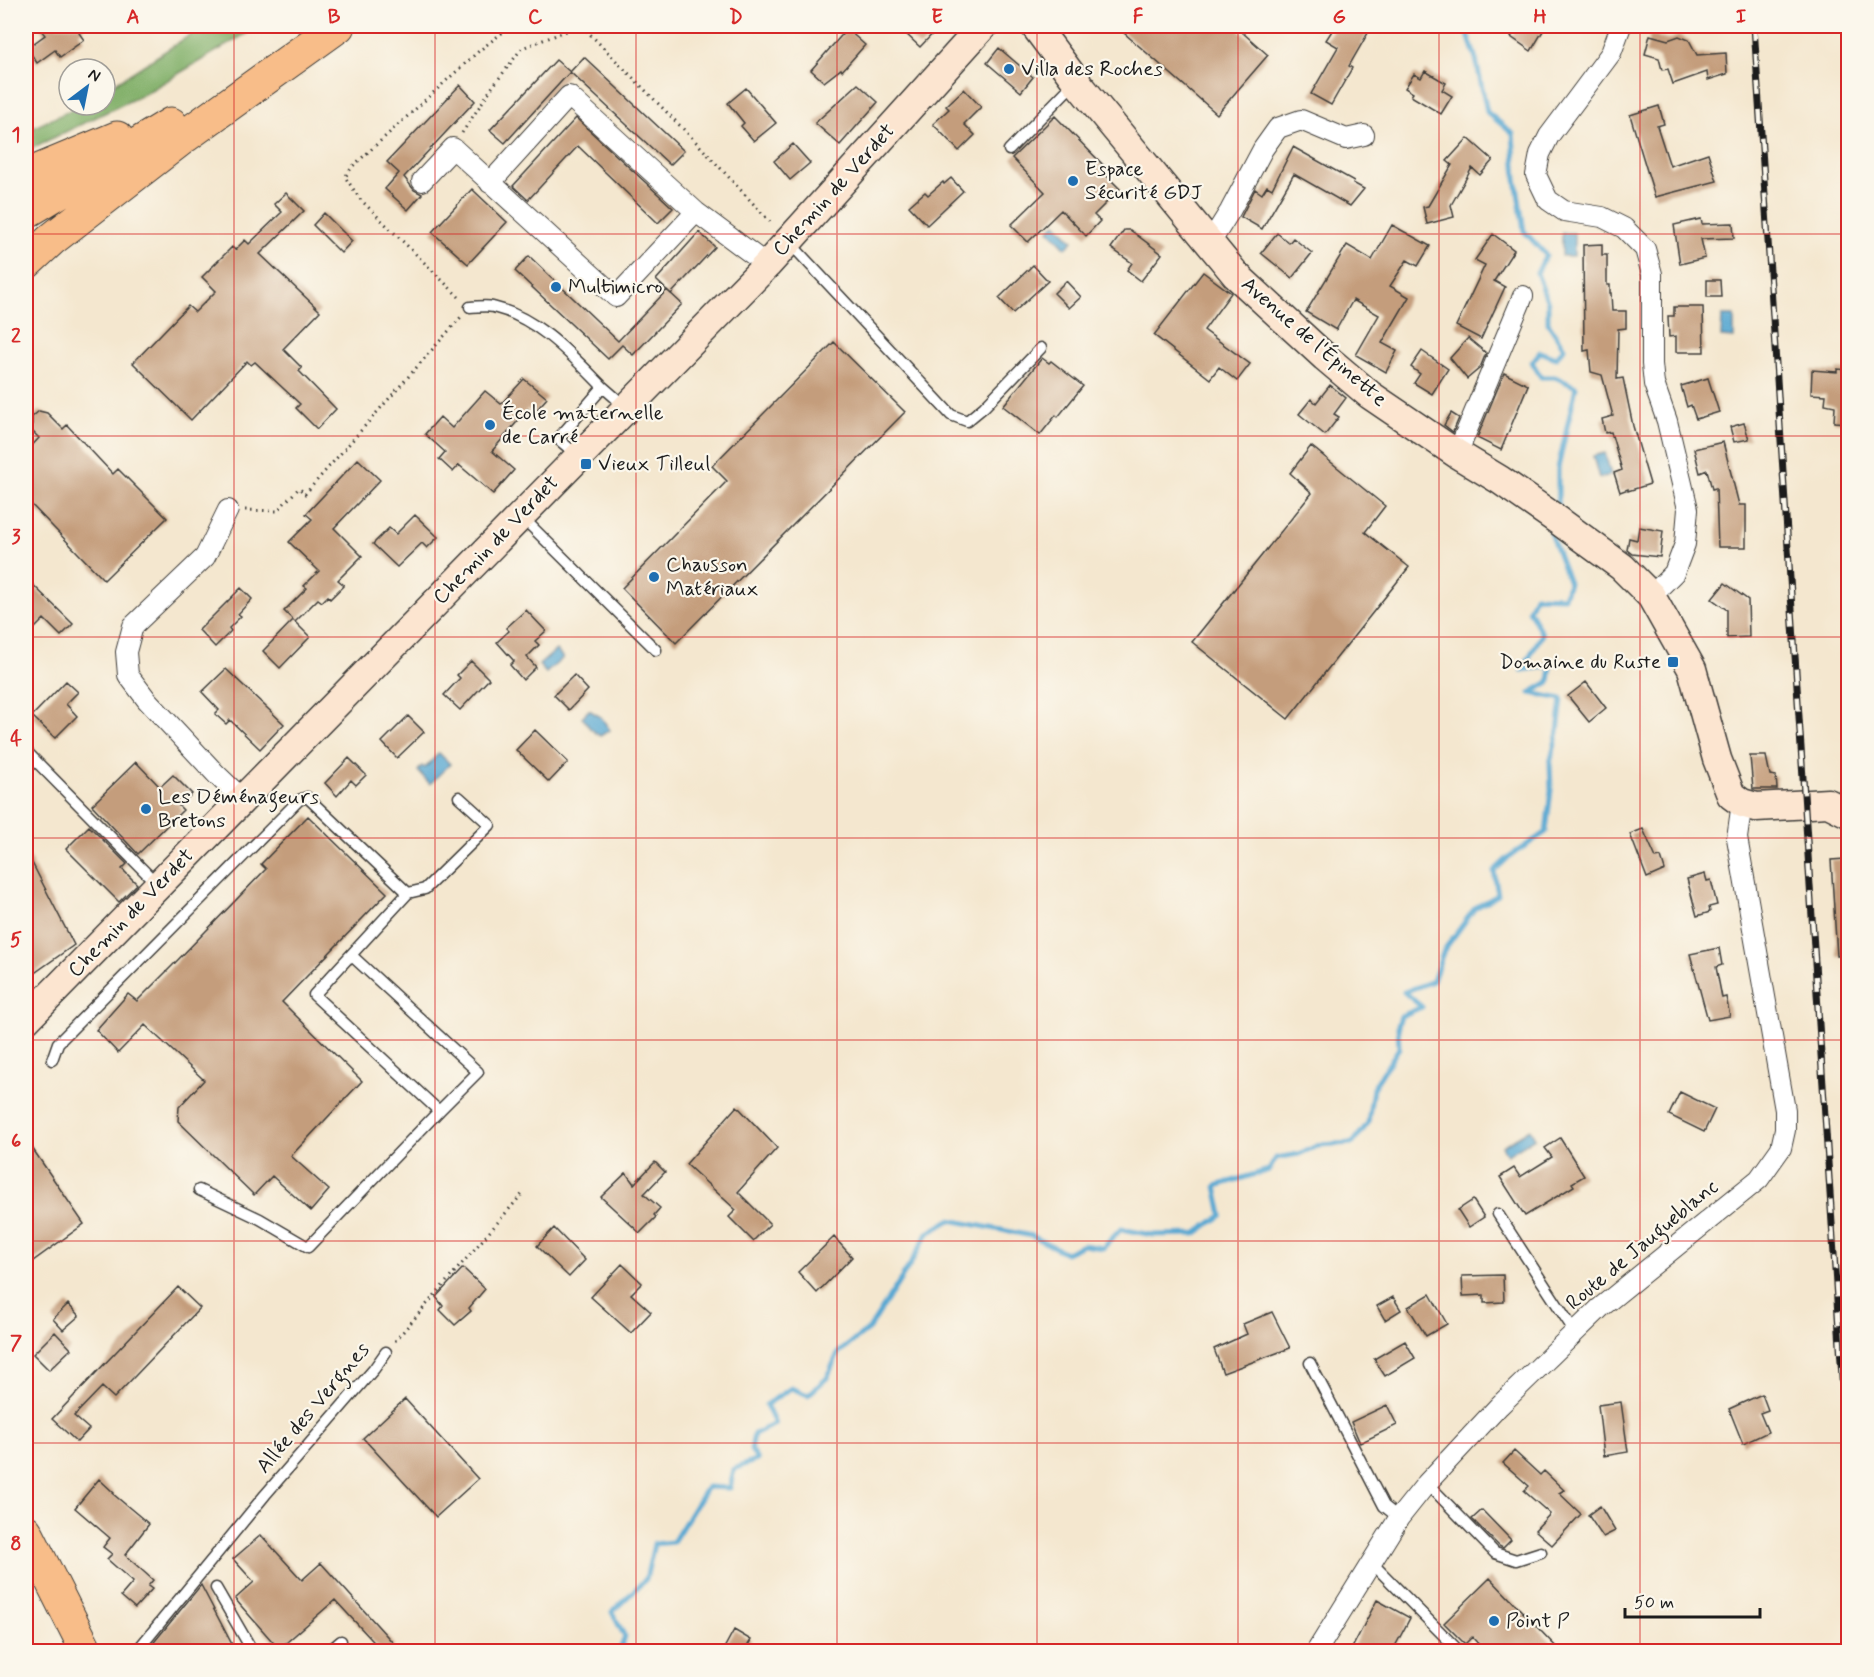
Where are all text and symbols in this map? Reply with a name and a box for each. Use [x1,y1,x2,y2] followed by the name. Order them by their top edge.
[126,4,140,31] text: A
[328,4,341,31] text: B
[528,4,543,31] text: C
[729,4,743,31] text: D
[931,4,943,31] text: E
[1133,4,1144,31] text: F
[1332,4,1346,31] text: G
[1533,4,1547,31] text: H
[1736,4,1746,31] text: I
[1021,55,1163,83] place label: Villa des Roches
[57,57,117,117] north arrow
[1002,62,1016,76] marker: Villa des Roches
[84,64,104,87] text: N
[767,117,901,263] street label: Chemin de Verdet
[12,122,20,149] text: 1
[1085,155,1202,207] place label: Espace Sécurité GDJ
[1066,174,1080,188] marker: Espace Sécurité GDJ
[1235,271,1393,413] street label: Avenue de l'Épinette
[568,273,662,301] place label: Multimicro
[549,280,563,294] marker: Multimicro
[11,323,21,350] text: 2
[502,399,664,451] place label: École maternelle de Carré
[483,418,497,432] marker: École maternelle de Carré
[598,450,710,478] place label: Vieux Tilleul
[579,457,593,471] marker: Vieux Tilleul
[427,469,565,611] street label: Chemin de Verdet
[11,524,21,551] text: 3
[666,551,758,603] place label: Chausson Matériaux
[647,570,661,584] marker: Chausson Matériaux
[1499,648,1661,676] place label: Domaine du Ruste
[1666,655,1680,669] marker: Domaine du Ruste
[10,726,22,753] text: 4
[158,783,319,835] place label: Les Déménageurs Bretons
[139,802,153,816] marker: Les Déménageurs Bretons
[62,842,200,984] street label: Chemin de Verdet
[10,927,22,954] text: 5
[11,1128,21,1155] text: 6
[1560,1173,1725,1318] street label: Route de Jaugueblanc
[10,1330,22,1357] text: 7
[250,1337,378,1481] street label: Allée des Vergnes
[10,1531,22,1558] text: 8
[1625,1581,1760,1619] scale bar
[1634,1591,1674,1615] text: 50 m
[1506,1607,1570,1635] place label: Point P
[1487,1614,1501,1628] marker: Point P

